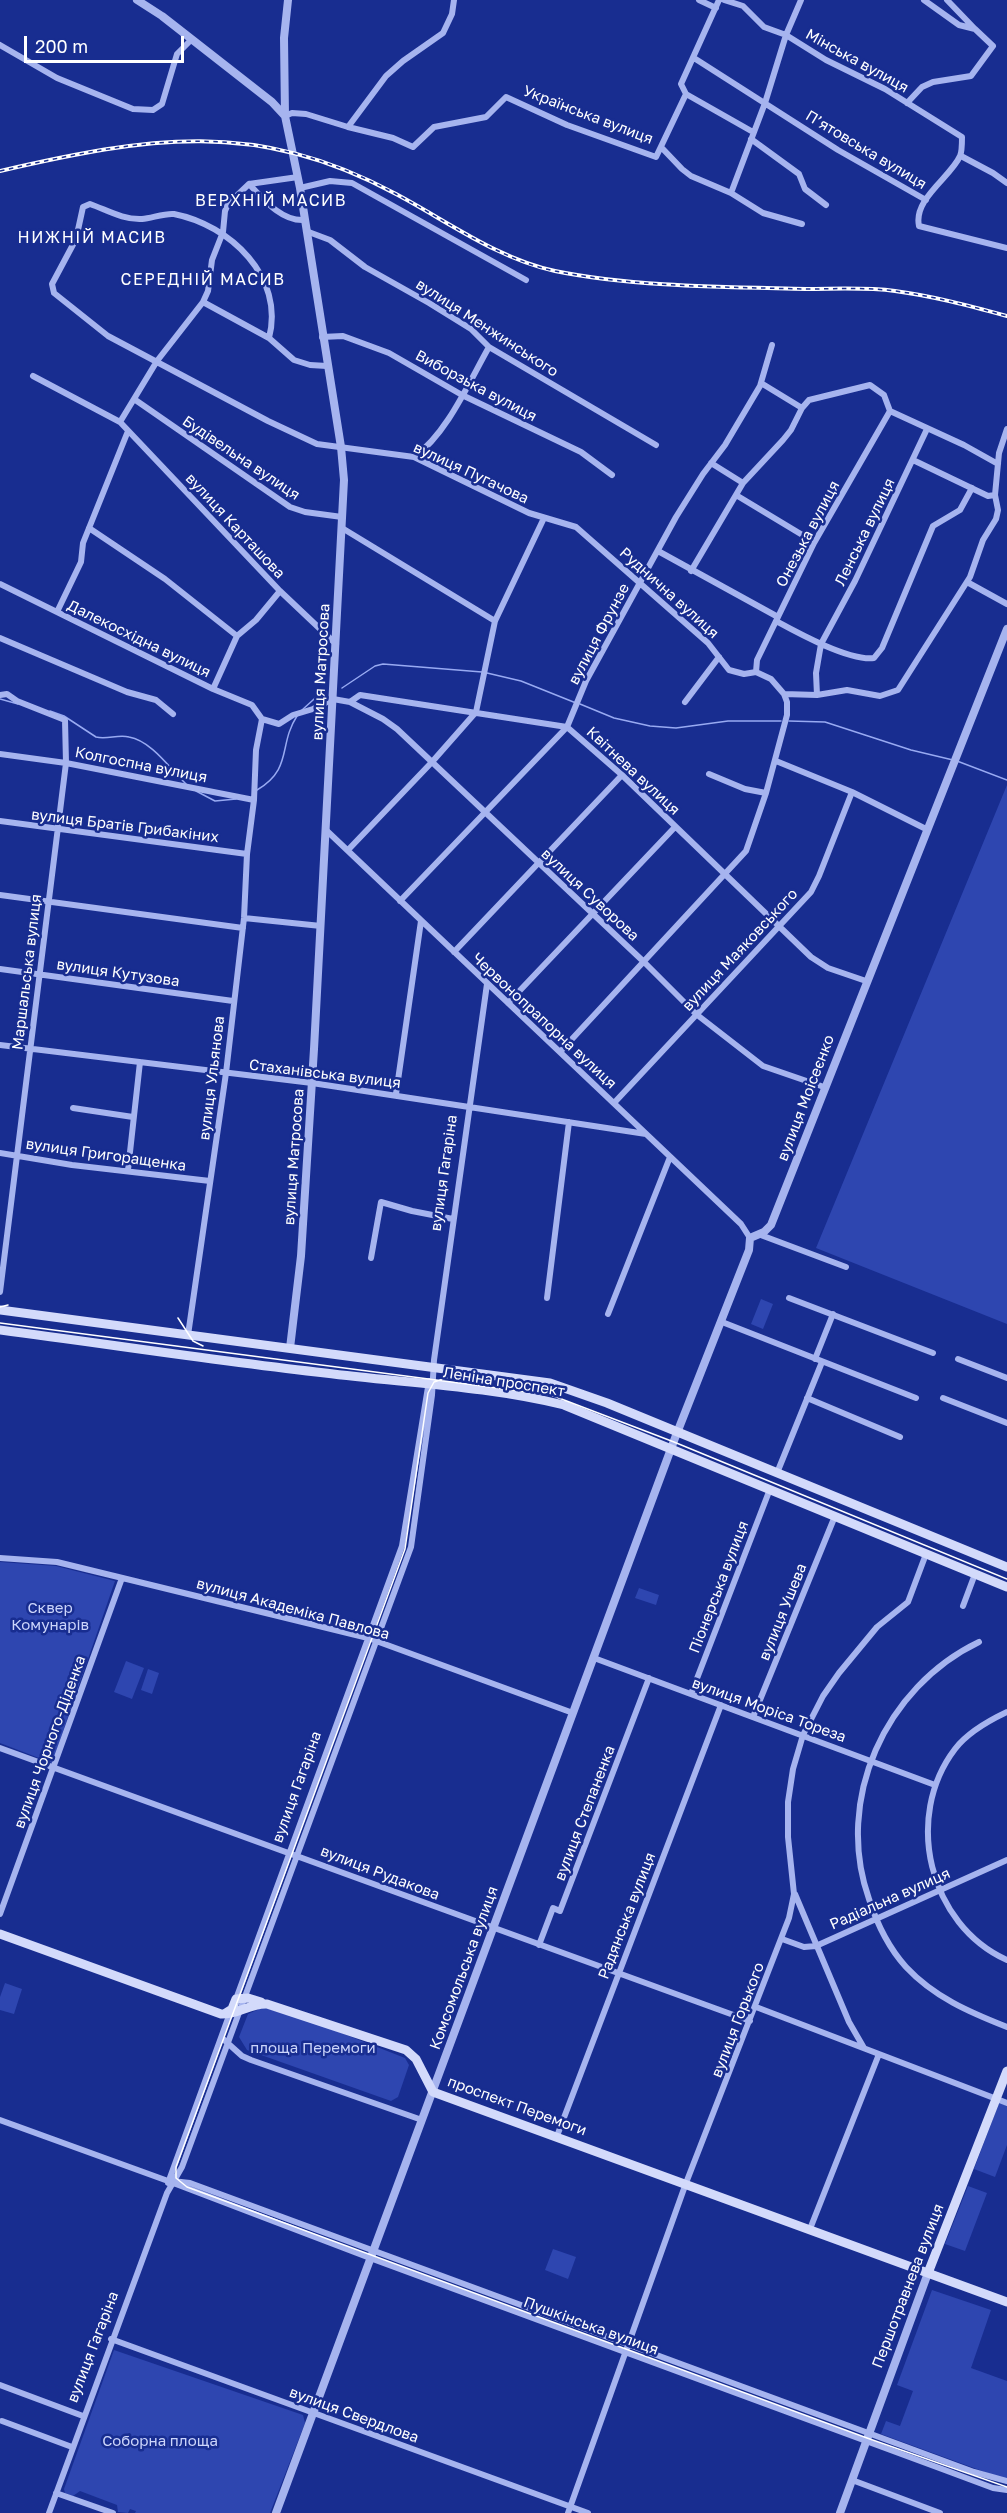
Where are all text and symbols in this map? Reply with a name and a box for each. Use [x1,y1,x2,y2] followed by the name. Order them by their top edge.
[27,24,188,62] scale bar
[802,25,912,97] street label: Мінська вулиця
[35,35,88,57] text: 200 m
[520,82,656,148] street label: Українська вулиця
[802,107,930,193] street label: П’ятовська вулиця
[195,191,347,211] district label: ВЕРХНІЙ МАСИВ
[18,228,166,248] district label: НИЖНІЙ МАСИВ
[121,270,285,290] district label: СЕРЕДНІЙ МАСИВ
[412,275,562,381] street label: вулиця Менжинського
[412,346,540,426] street label: Виборзька вулиця
[179,412,303,504] street label: Будівельна вулиця
[411,438,531,508] street label: вулиця Пугачова
[182,470,288,582] street label: вулиця Карташова
[831,475,899,589] street label: Ленська вулиця
[772,478,844,590] street label: Онезька вулиця
[616,544,722,642] street label: Руднична вулиця
[565,580,633,688] street label: вулиця Фрунзе
[64,596,214,682] street label: Далекосхідна вулиця
[308,603,334,741] street label: вулиця Матросова
[583,723,683,819] street label: Квітнева вулиця
[73,743,209,787] street label: Колгоспна вулиця
[30,806,220,846] street label: вулиця Братів Грибакіних
[537,845,643,945] street label: вулиця Суворова
[679,885,801,1015] street label: вулиця Маяковського
[9,893,45,1051] street label: Маршальська вулиця
[468,949,620,1093] street label: Червонопрапорна вулиця
[55,955,181,991] street label: вулиця Кутузова
[195,1015,229,1141] street label: вулиця Ульянова
[774,1033,838,1163] street label: вулиця Моісеєнко
[248,1056,402,1092] street label: Стаханівська вулиця
[280,1088,308,1226] street label: вулиця Матросова
[427,1114,461,1232] street label: вулиця Гагаріна
[25,1135,187,1175] street label: вулиця Григоращенка
[442,1363,566,1401] street label: Леніна проспект
[685,1518,753,1656] street label: Піонерська вулиця
[755,1561,811,1663] street label: вулиця Ушева
[194,1575,392,1643] street label: вулиця Академіка Павлова
[11,1599,89,1634] park label: Сквер Комунарів
[10,1653,90,1831] street label: вулиця Чорного-Діденка
[689,1674,849,1746] street label: вулиця Моріса Тореза
[268,1729,326,1845] street label: вулиця Гагаріна
[551,1743,619,1883] street label: вулиця Степаненка
[318,1842,442,1904] street label: вулиця Рудакова
[595,1850,659,1982] street label: Радянська вулиця
[827,1864,953,1934] street label: Радіальна вулиця
[426,1884,502,2052] street label: Комсомольська вулиця
[708,1960,768,2080] street label: вулиця Горького
[250,2039,376,2057] park label: площа Перемоги
[445,2072,589,2140] street label: проспект Перемоги
[868,2201,948,2371] street label: Першотравнева вулиця
[64,2289,122,2405] street label: вулиця Гагаріна
[521,2293,661,2359] street label: Пушкінська вулиця
[287,2383,421,2447] street label: вулиця Свердлова
[102,2432,218,2450] park label: Соборна площа

